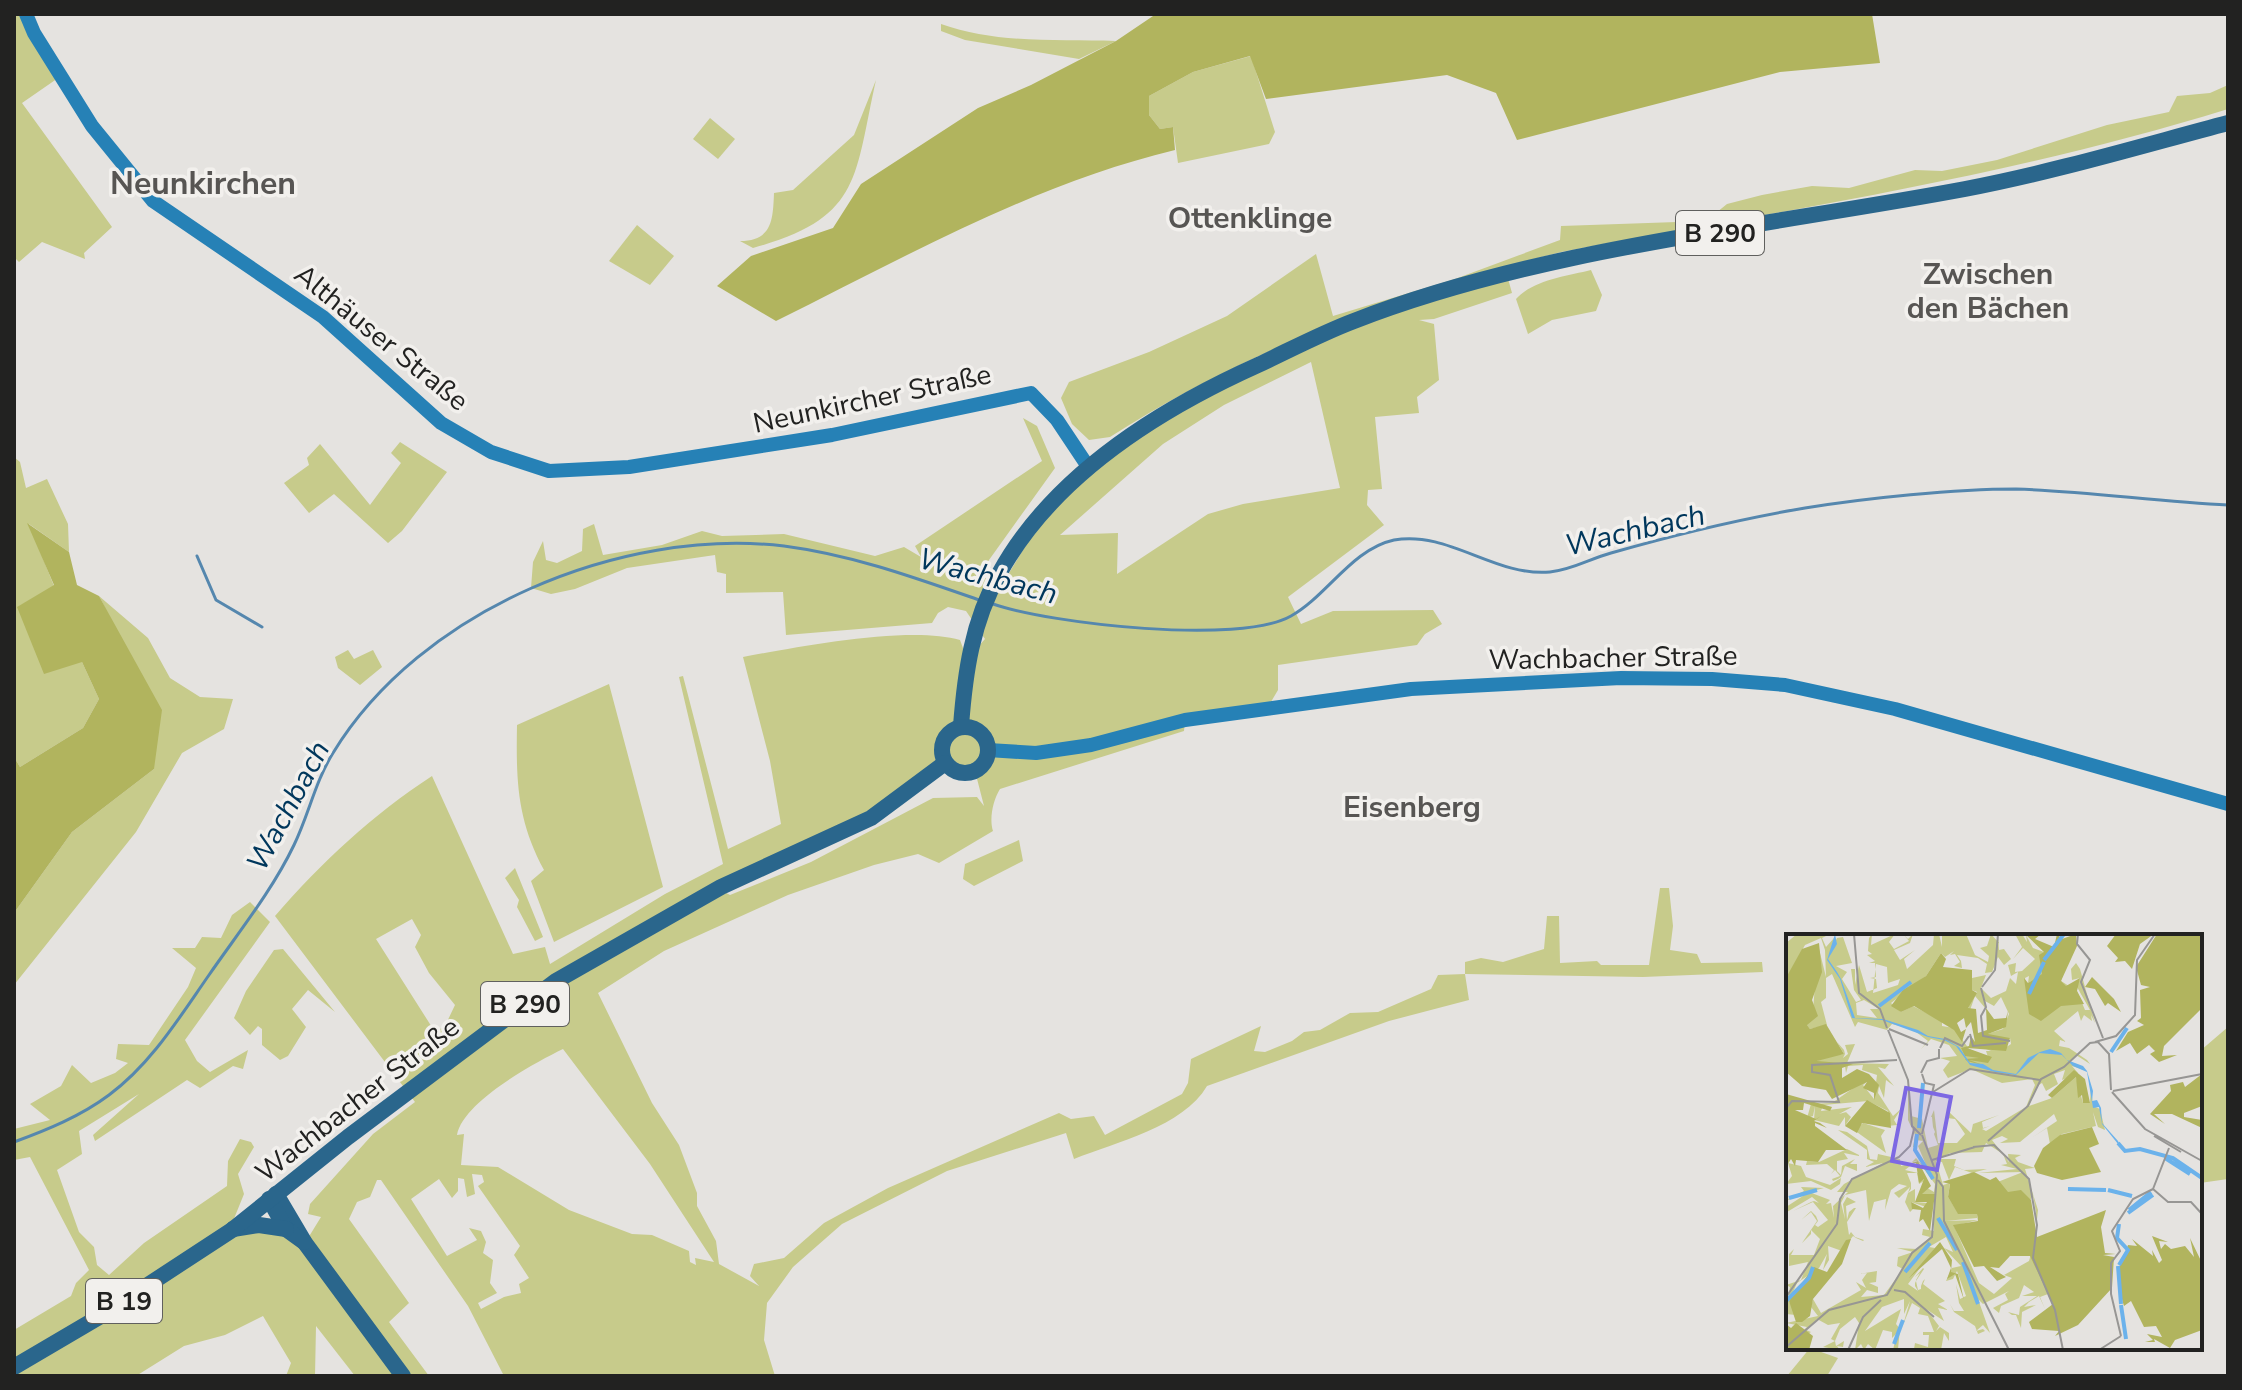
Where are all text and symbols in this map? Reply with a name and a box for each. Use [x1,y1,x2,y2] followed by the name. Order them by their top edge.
[110,162,296,205] district label: Neunkirchen
[1168,198,1332,239] district label: Ottenklinge
[1676,211,1764,255] road number: B 290
[1907,254,2069,329] district label: Zwischen den Bächen
[286,256,477,420] street label: Althäuser Straße
[750,355,995,443] street label: Neunkircher Straße
[1561,494,1709,566] water label: Wachbach
[914,538,1062,615] water label: Wachbach
[1488,637,1738,679] street label: Wachbacher Straße
[237,734,340,879] water label: Wachbach
[1343,787,1481,828] district label: Eisenberg
[1786,934,2202,1350] inset map
[481,982,569,1026] road number: B 290
[248,1008,467,1191] street label: Wachbacher Straße
[86,1279,162,1323] road number: B 19

